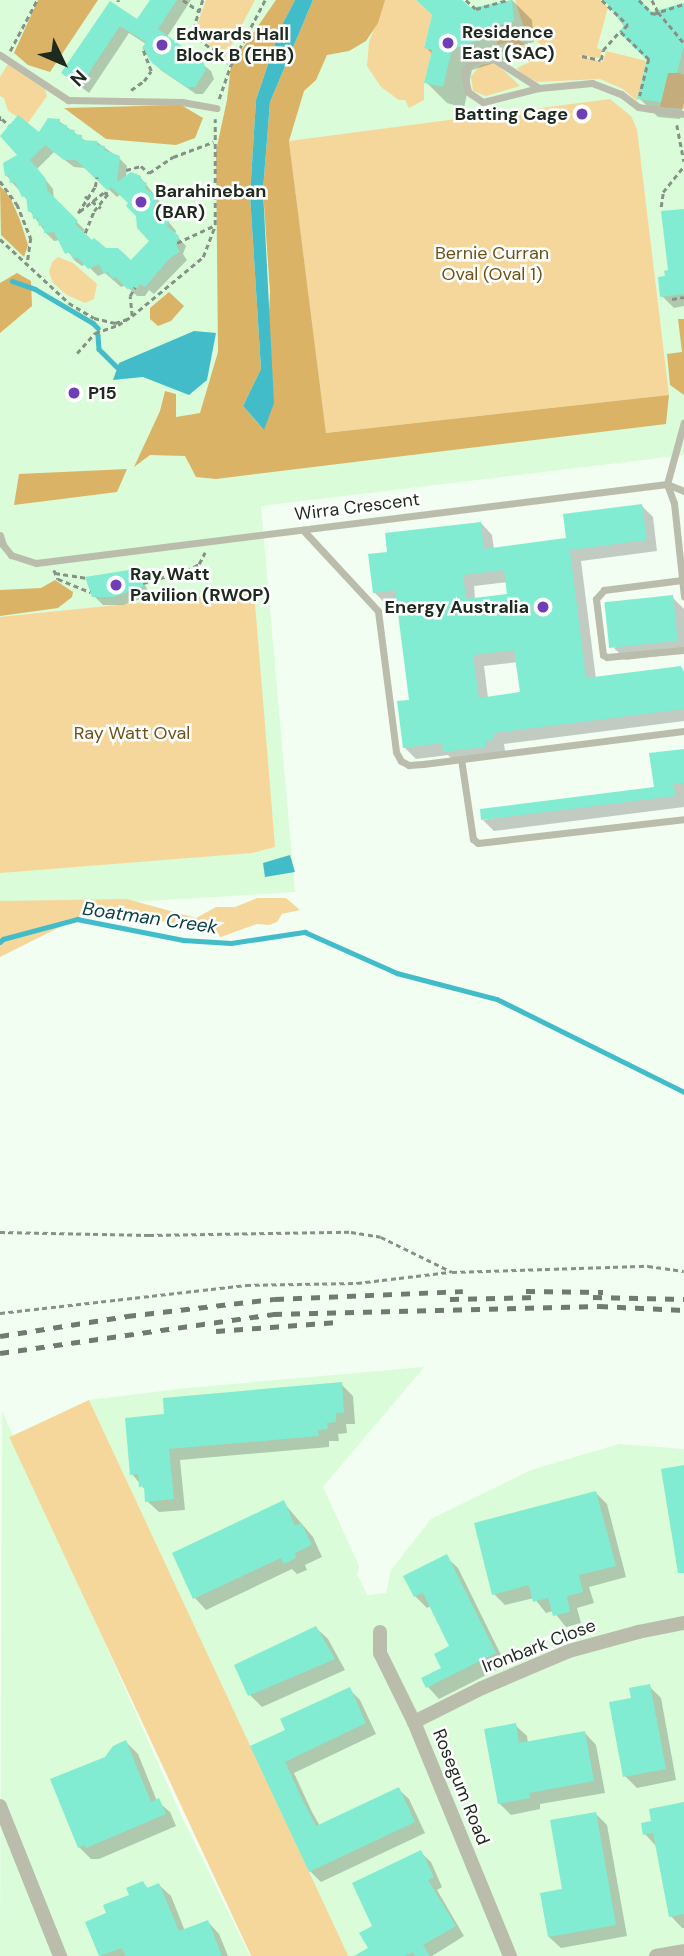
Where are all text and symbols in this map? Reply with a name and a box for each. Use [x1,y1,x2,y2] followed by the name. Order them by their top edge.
[462,22,555,64] place label: Residence East (SAC)
[176,24,294,66] place label: Edwards Hall Block B (EHB)
[28,28,98,98] north arrow
[440,35,456,51] marker: Residence East (SAC)
[154,37,170,53] marker: Edwards Hall Block B (EHB)
[65,64,92,92] text: N
[454,103,568,125] place label: Batting Cage
[574,106,590,122] marker: Batting Cage
[155,181,266,224] place label: Barahineban (BAR)
[133,194,149,210] marker: Barahineban (BAR)
[435,243,549,286] park label: Bernie Curran Oval (Oval 1)
[88,382,117,404] place label: P15
[66,385,82,401] marker: P15
[293,489,421,525] street label: Wirra Crescent
[130,564,270,606] place label: Ray Watt Pavilion (RWOP)
[108,577,124,593] marker: Ray Watt Pavilion (RWOP)
[385,596,529,618] place label: Energy Australia
[535,599,551,615] marker: Energy Australia
[74,722,190,744] park label: Ray Watt Oval
[81,897,219,939] water label: Boatman Creek
[479,1614,599,1678] street label: Ironbark Close
[428,1726,494,1848] street label: Rosegum Road

